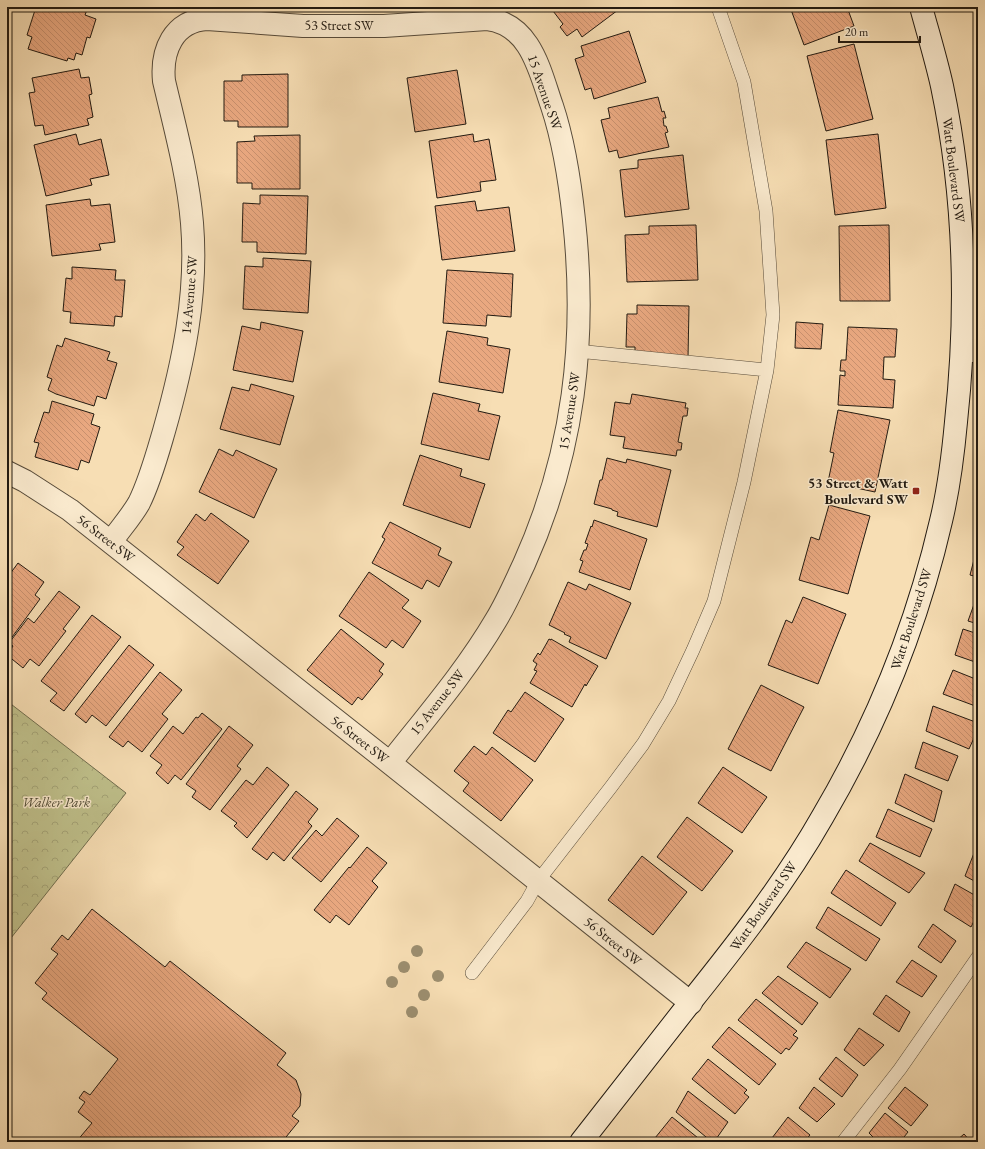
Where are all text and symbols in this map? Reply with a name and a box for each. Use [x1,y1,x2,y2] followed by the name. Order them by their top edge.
[304,16,375,34] street label: 53 Street SW
[839,18,920,44] scale bar
[845,24,869,40] text: 20 m
[524,52,567,133] street label: 15 Avenue SW
[939,117,969,225] street label: Watt Boulevard SW
[177,254,201,335] street label: 14 Avenue SW
[554,370,584,451] street label: 15 Avenue SW
[808,474,909,508] place label: 53 Street & Watt Boulevard SW
[911,486,921,496] marker: 53 Street & Watt Boulevard SW
[73,510,140,567] street label: 56 Street SW
[886,565,936,672] street label: Watt Boulevard SW
[406,665,469,738] street label: 15 Avenue SW
[327,711,394,768] street label: 56 Street SW
[22,793,91,811] park label: Walker Park
[725,857,801,954] street label: Watt Boulevard SW
[580,912,646,970] street label: 56 Street SW

